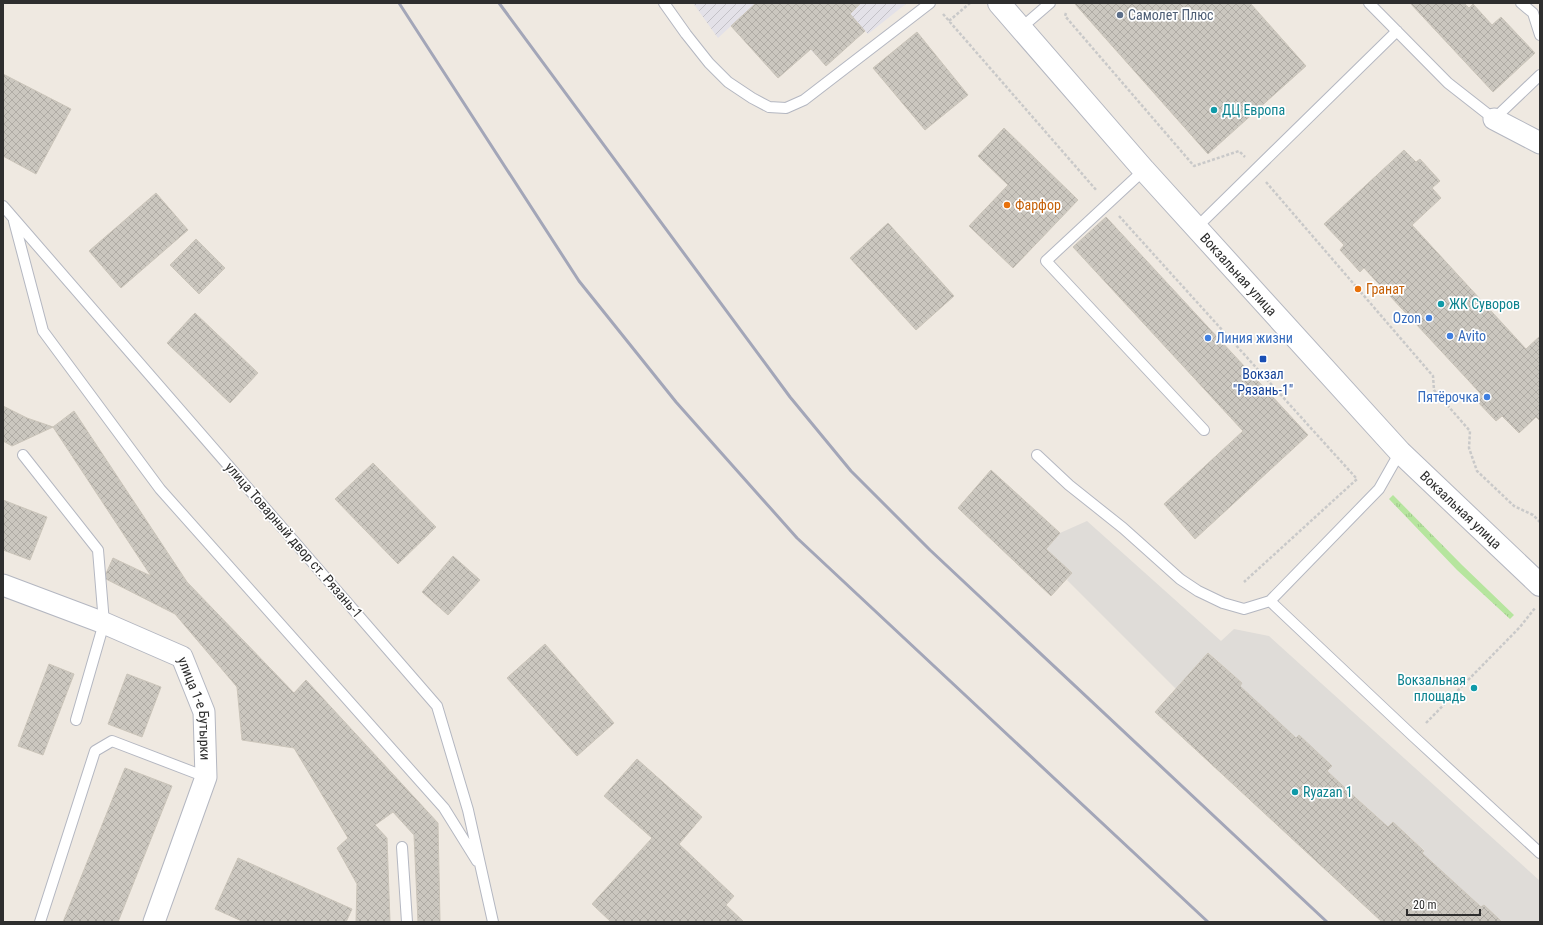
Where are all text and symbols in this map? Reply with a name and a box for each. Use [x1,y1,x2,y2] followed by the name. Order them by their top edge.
[1128,7,1214,23] place label: Самолет Плюс
[1115,10,1125,20] marker: Самолет Плюс
[1222,102,1285,118] place label: ДЦ Европа
[1209,105,1219,115] marker: ДЦ Европа
[1015,197,1061,213] place label: Фарфор
[1002,200,1012,210] marker: Фарфор
[1197,230,1280,319] street label: Вокзальная улица
[1366,281,1405,297] place label: Гранат
[1353,284,1363,294] marker: Гранат
[1449,296,1520,312] place label: ЖК Суворов
[1436,299,1446,309] marker: ЖК Суворов
[1393,310,1421,326] place label: Ozon
[1424,313,1434,323] marker: Ozon
[1458,328,1486,344] place label: Avito
[1216,330,1293,346] place label: Линия жизни
[1445,331,1455,341] marker: Avito
[1203,333,1213,343] marker: Линия жизни
[1258,354,1268,364] marker: Вокзал "Рязань-1"
[1233,366,1293,398] place label: Вокзал "Рязань-1"
[1418,389,1479,405] place label: Пятёрочка
[1482,392,1492,402] marker: Пятёрочка
[222,459,366,621] street label: улица Товарный двор ст. Рязань-1
[1417,468,1505,552] street label: Вокзальная улица
[175,654,213,761] street label: улица 1-е Бутырки
[1397,672,1466,704] place label: Вокзальная площадь
[1469,683,1479,693] marker: Вокзальная площадь
[1303,784,1353,800] place label: Ryazan 1
[1290,787,1300,797] marker: Ryazan 1
[1407,891,1480,917] scale bar
[1413,898,1437,912] text: 20 m

